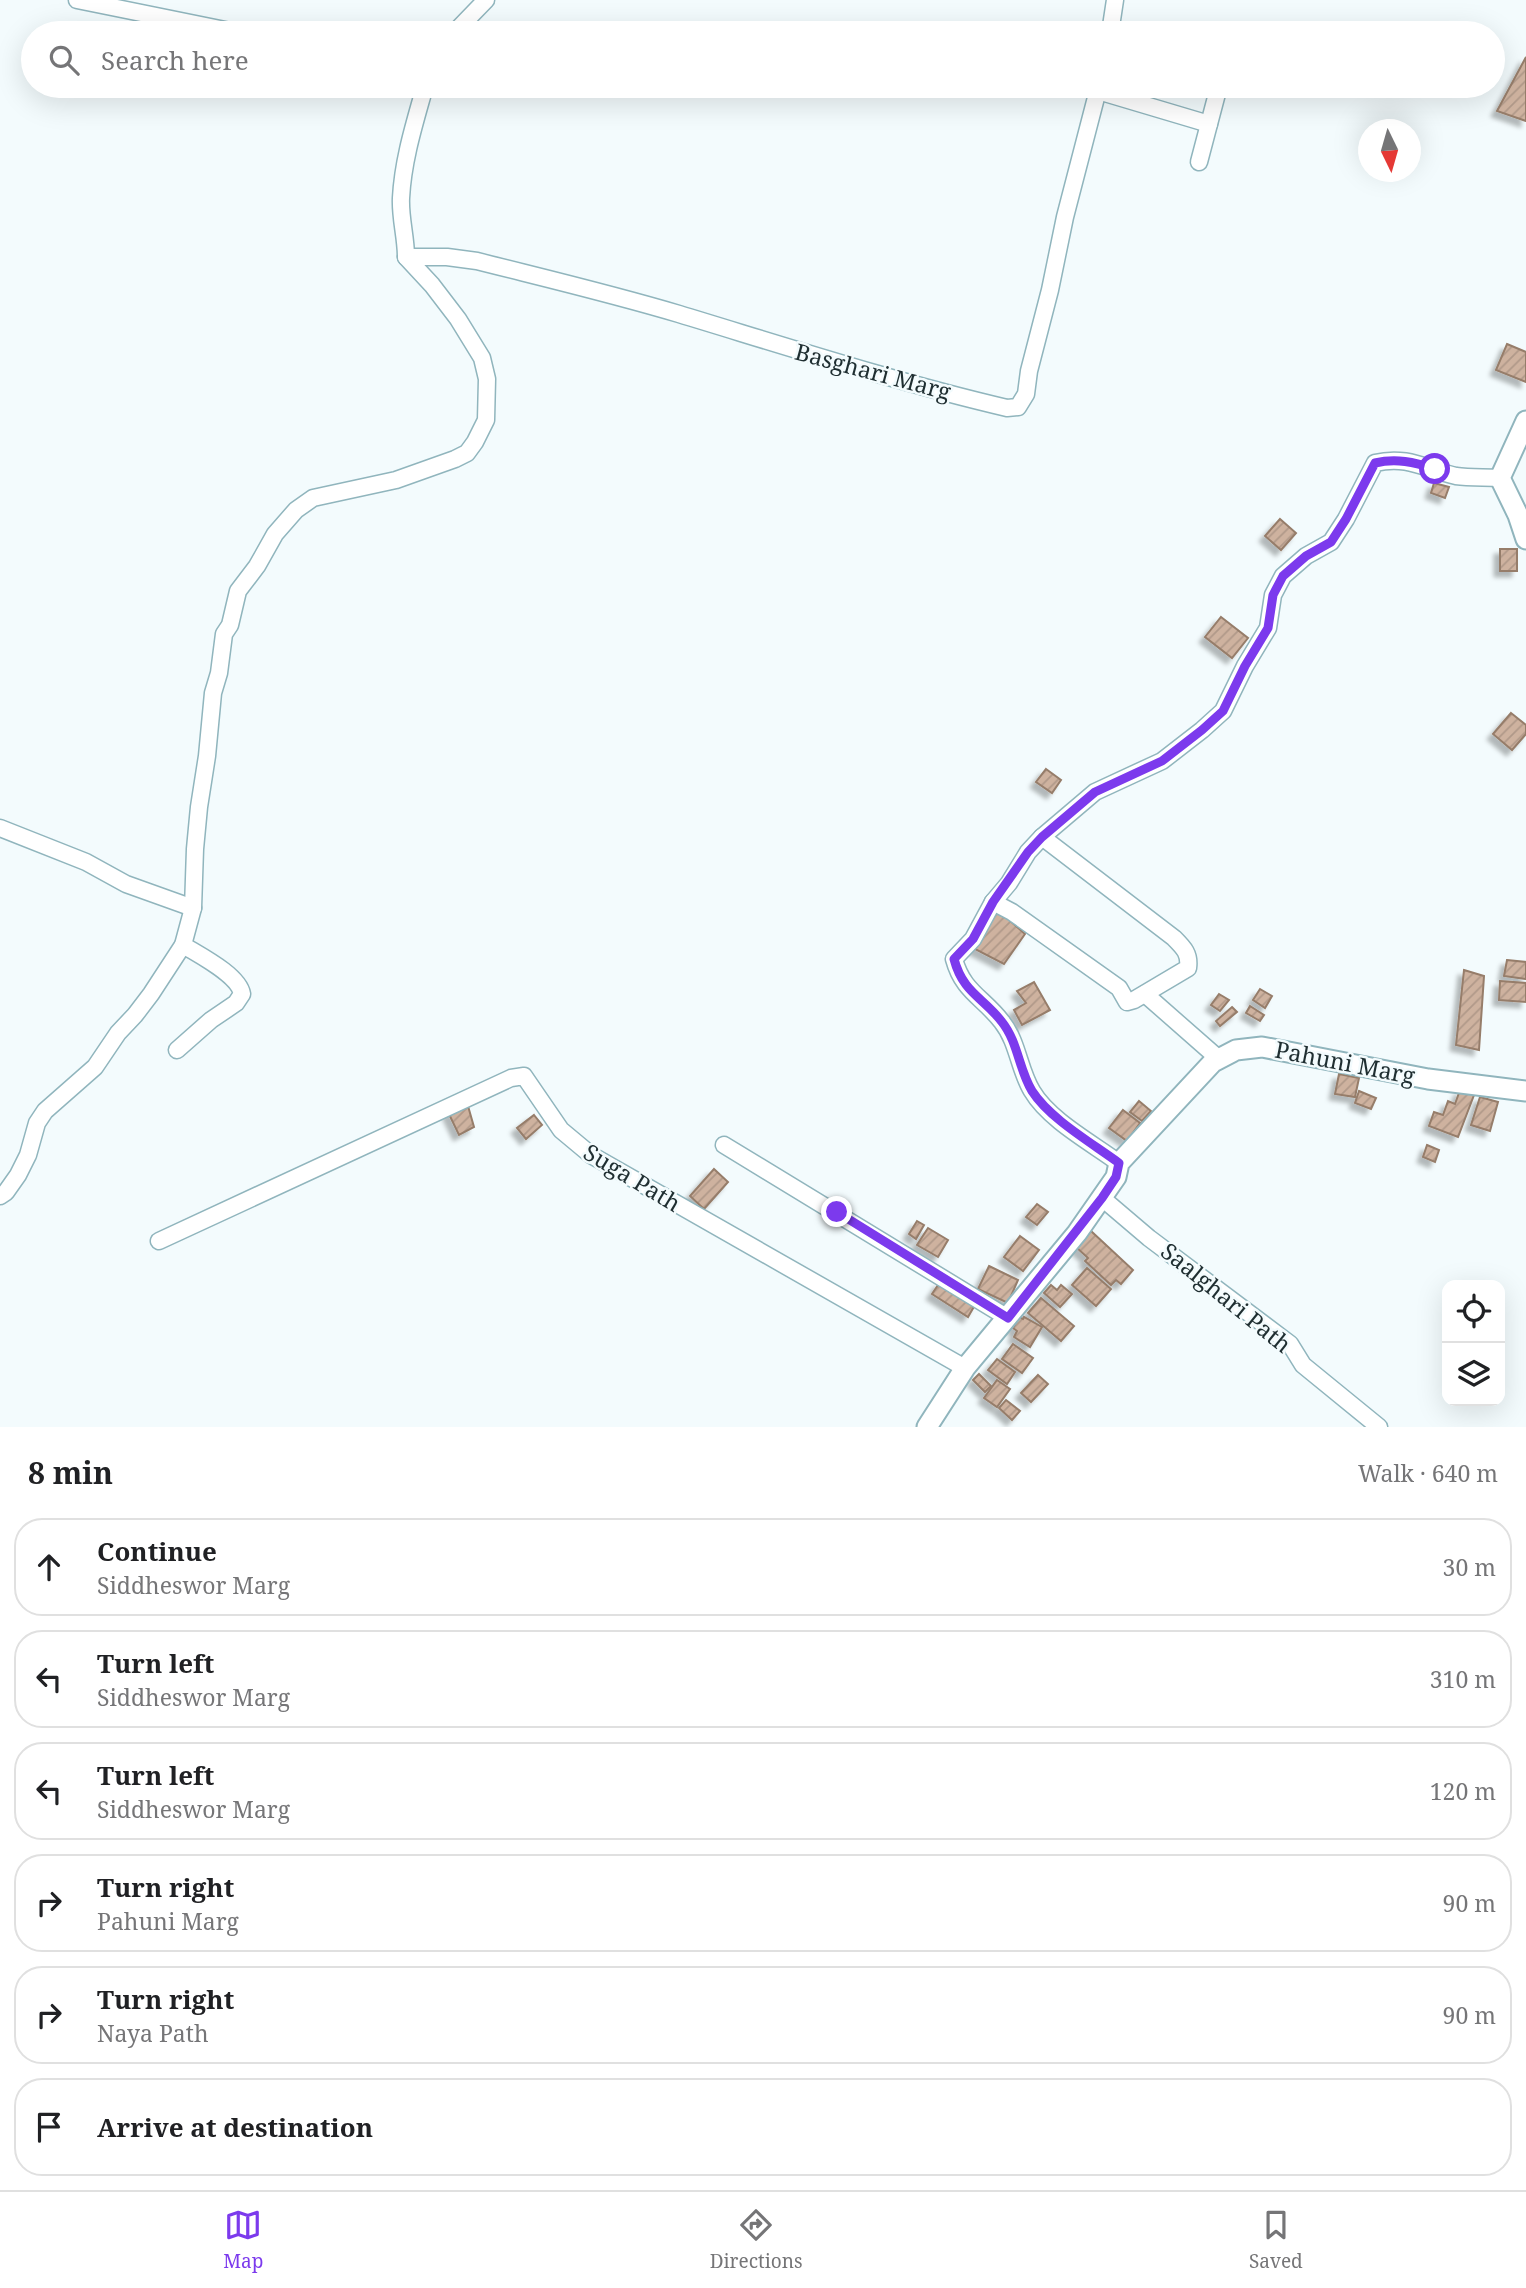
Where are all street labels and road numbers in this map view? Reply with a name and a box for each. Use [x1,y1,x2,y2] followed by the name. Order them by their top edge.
[792,335,955,407] street label: Basghari Marg
[1272,1033,1419,1091] street label: Pahuni Marg
[578,1136,687,1219] street label: Suga Path
[1155,1235,1299,1360] street label: Saalghari Path

